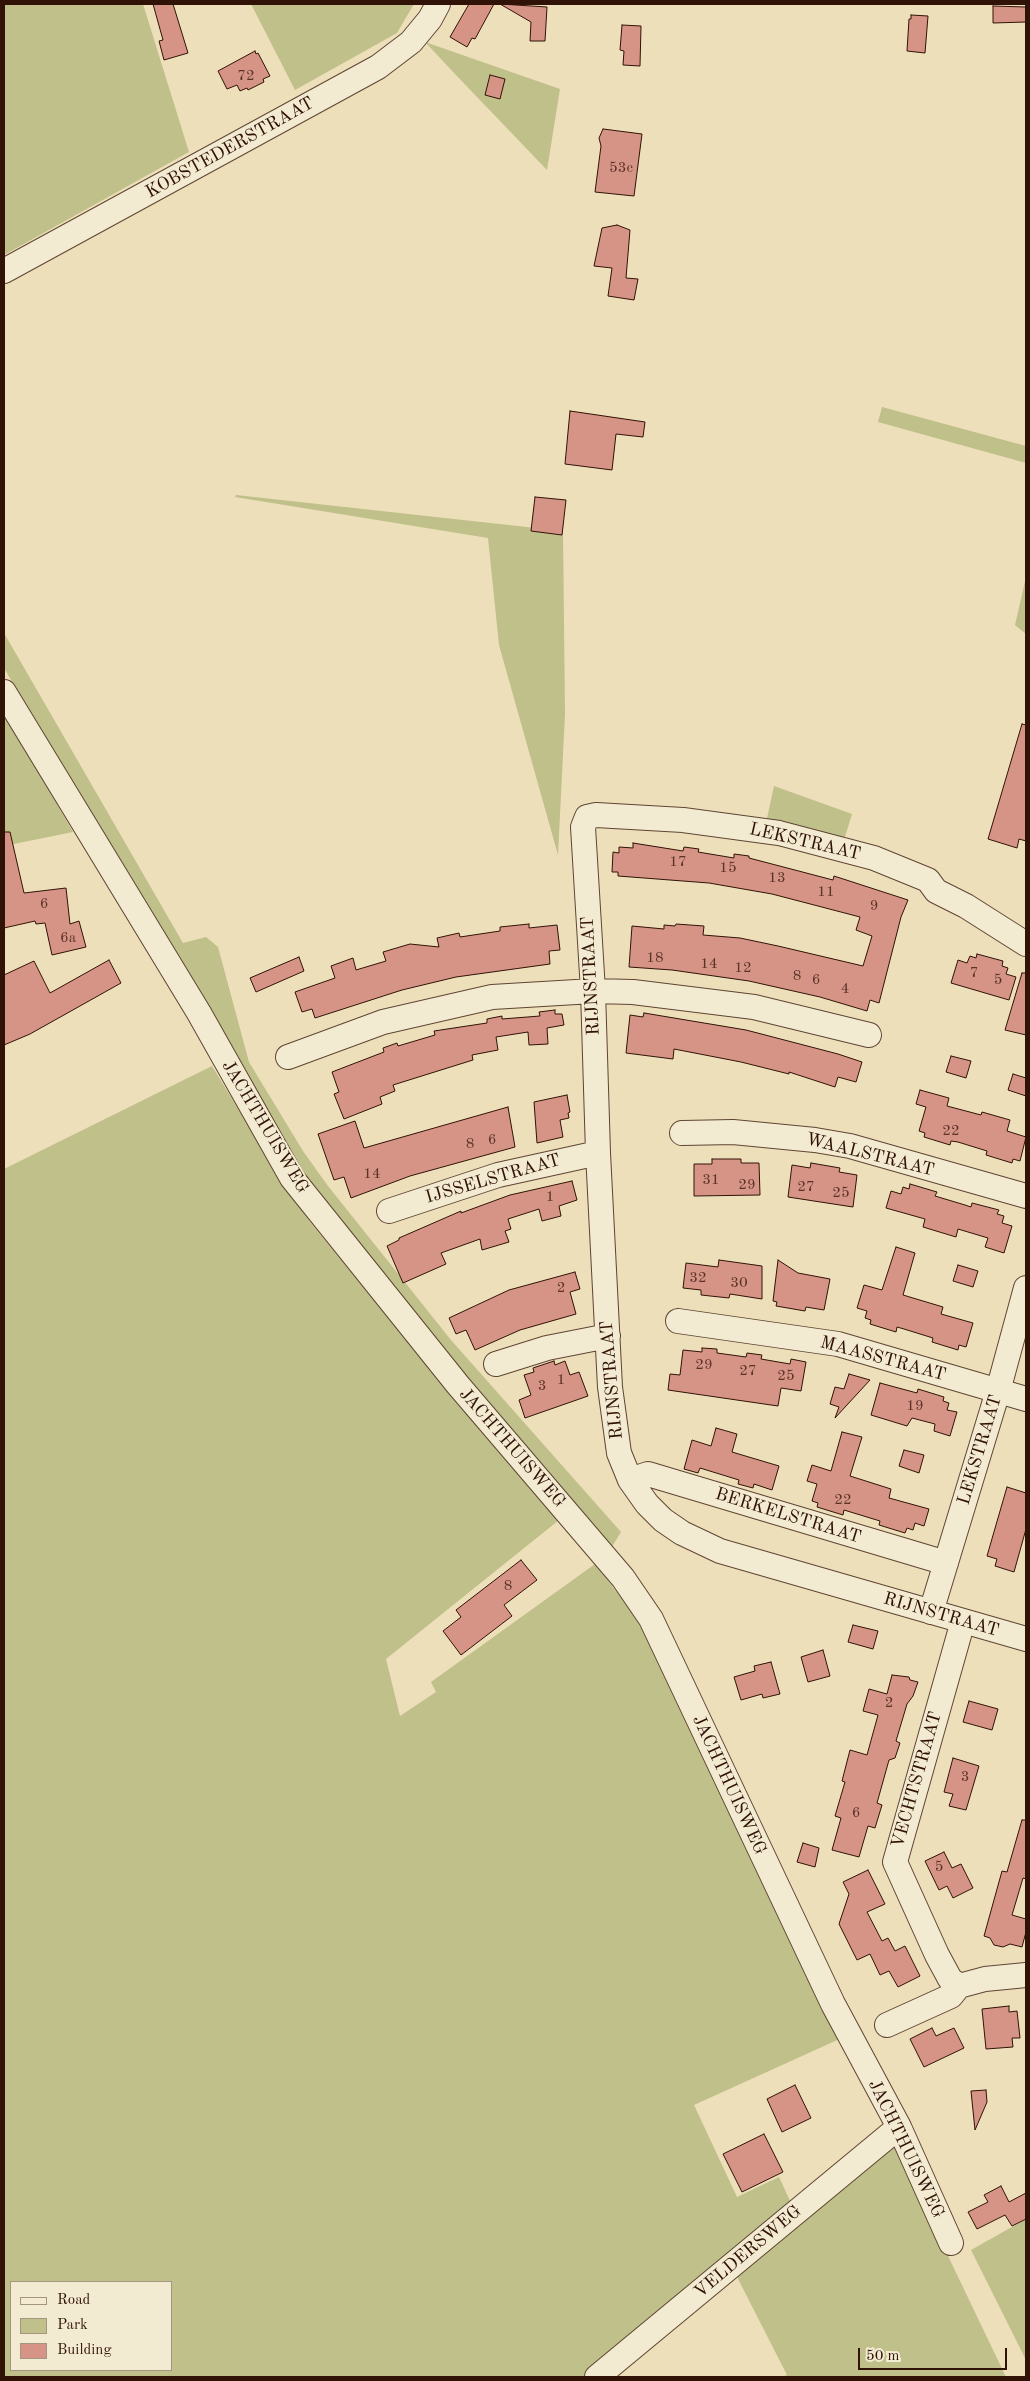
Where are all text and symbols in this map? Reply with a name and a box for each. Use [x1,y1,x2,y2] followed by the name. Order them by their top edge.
[237,67,255,85] house number: 72
[142,93,318,203] street label: KOBSTEDERSTRAAT
[609,159,633,177] house number: 53c
[747,819,863,865] street label: LEKSTRAAT
[669,853,687,871] house number: 17
[719,859,737,877] house number: 15
[768,869,786,887] house number: 13
[817,883,835,901] house number: 11
[40,895,48,913] house number: 6
[870,897,878,915] house number: 9
[577,916,605,1036] street label: RIJNSTRAAT
[60,929,76,947] house number: 6a
[646,949,664,967] house number: 18
[700,955,718,973] house number: 14
[734,959,752,977] house number: 12
[970,964,978,982] house number: 7
[793,967,801,985] house number: 8
[812,971,820,989] house number: 6
[994,971,1002,989] house number: 5
[841,980,849,998] house number: 4
[217,1056,313,1198] street label: JACHTHUISWEG
[942,1122,960,1140] house number: 22
[803,1129,937,1181] street label: WAALSTRAAT
[488,1131,496,1149] house number: 6
[466,1135,474,1153] house number: 8
[423,1149,563,1209] street label: IJSSELSTRAAT
[363,1165,381,1183] house number: 14
[702,1171,720,1189] house number: 31
[738,1176,756,1194] house number: 29
[797,1178,815,1196] house number: 27
[832,1184,850,1202] house number: 25
[546,1188,554,1206] house number: 1
[689,1269,707,1287] house number: 32
[730,1274,748,1292] house number: 30
[557,1279,565,1297] house number: 2
[596,1320,628,1440] street label: RIJNSTRAAT
[818,1332,948,1386] street label: MAASSTRAAT
[695,1356,713,1374] house number: 29
[739,1362,757,1380] house number: 27
[777,1367,795,1385] house number: 25
[557,1371,565,1389] house number: 1
[538,1377,546,1395] house number: 3
[454,1384,570,1512] street label: JACHTHUISWEG
[953,1392,1007,1508] street label: LEKSTRAAT
[906,1397,924,1415] house number: 19
[712,1484,864,1548] street label: BERKELSTRAAT
[834,1491,852,1509] house number: 22
[504,1577,512,1595] house number: 8
[881,1588,1001,1642] street label: RIJNSTRAAT
[885,1694,893,1712] house number: 2
[887,1709,947,1851] street label: VECHTSTRAAT
[687,1712,771,1858] street label: JACHTHUISWEG
[961,1768,969,1786] house number: 3
[852,1804,860,1822] house number: 6
[935,1858,943,1876] house number: 5
[863,2076,949,2222] street label: JACHTHUISWEG
[690,2201,806,2303] street label: VELDERSWEG
[10,2281,172,2371] legend
[57,2293,90,2308] text: Road
[57,2318,88,2333] text: Park
[860,2338,1009,2370] scale bar
[57,2343,112,2358] text: Building
[866,2349,900,2364] text: 50 m

